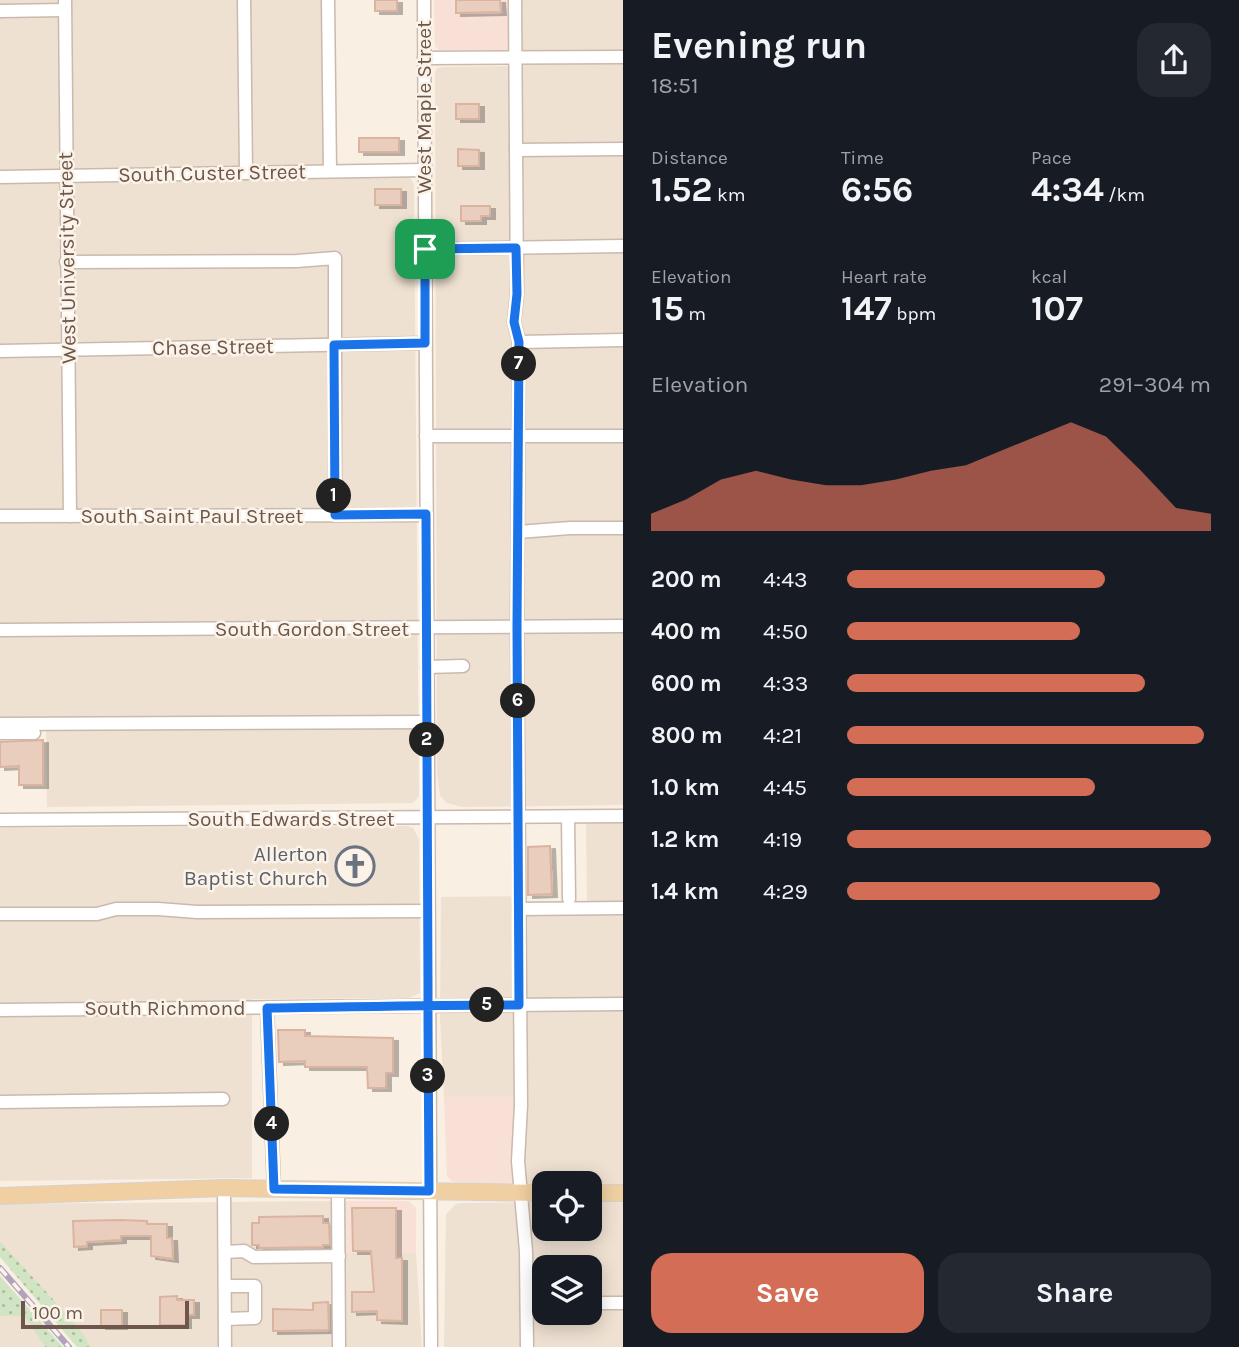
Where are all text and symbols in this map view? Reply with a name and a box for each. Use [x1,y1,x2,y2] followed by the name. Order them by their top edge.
[412,20,436,194] street label: West Maple Street
[651,23,867,68] text: Evening run
[1137,23,1211,97] button: share
[651,72,699,99] text: 18:51
[651,147,728,169] text: Distance
[841,147,884,169] text: Time
[1031,147,1072,169] text: Pace
[53,152,81,364] street label: West University Street
[118,159,306,187] street label: South Custer Street
[651,169,713,210] text: 1.52
[841,169,913,210] text: 6:56
[1031,169,1104,210] text: 4:34
[713,184,746,206] text: km
[1104,184,1145,206] text: /km
[395,219,455,279] pin
[406,230,444,268] icon: arrive
[651,266,731,288] text: Elevation
[841,266,927,288] text: Heart rate
[1031,266,1067,288] text: kcal
[651,288,684,329] text: 15
[841,288,892,329] text: 147
[1031,288,1083,329] text: 107
[684,303,706,325] text: m
[892,303,936,325] text: bpm
[152,334,274,360] street label: Chase Street
[502,346,536,382] pin: 7
[514,352,523,374] text: 7
[651,371,748,398] text: Elevation
[1099,371,1211,398] text: 291–304 m
[316,478,352,514] pin: 1
[330,484,337,506] text: 1
[81,504,304,528] street label: South Saint Paul Street
[651,566,722,593] text: 200 m
[763,566,808,593] text: 4:43
[215,617,409,641] street label: South Gordon Street
[651,618,721,645] text: 400 m
[763,618,808,645] text: 4:50
[651,670,722,697] text: 600 m
[763,670,808,697] text: 4:33
[500,684,536,718] pin: 6
[512,689,523,711] text: 6
[410,722,444,758] pin: 2
[651,722,723,749] text: 800 m
[763,722,802,749] text: 4:21
[421,728,432,750] text: 2
[651,774,720,801] text: 1.0 km
[763,774,807,801] text: 4:45
[187,807,395,831] street label: South Edwards Street
[651,826,719,853] text: 1.2 km
[763,826,802,853] text: 4:19
[184,842,328,890] place label: Allerton Baptist Church
[334,845,376,887] church icon: Allerton Baptist Church
[651,878,719,905] text: 1.4 km
[763,878,808,905] text: 4:29
[470,988,504,1023] pin: 5
[481,993,492,1015] text: 5
[84,996,246,1020] street label: South Richmond
[410,1058,446,1094] pin: 3
[422,1064,433,1086] text: 3
[254,1106,290,1142] pin: 4
[266,1112,277,1134] text: 4
[532,1171,602,1325] map controls
[532,1171,602,1241] button: locate
[651,1253,924,1333] button: Save
[938,1253,1211,1333] button: Share
[532,1255,602,1325] button: layers
[21,1298,189,1330] scale bar
[32,1302,83,1324] text: 100 m

